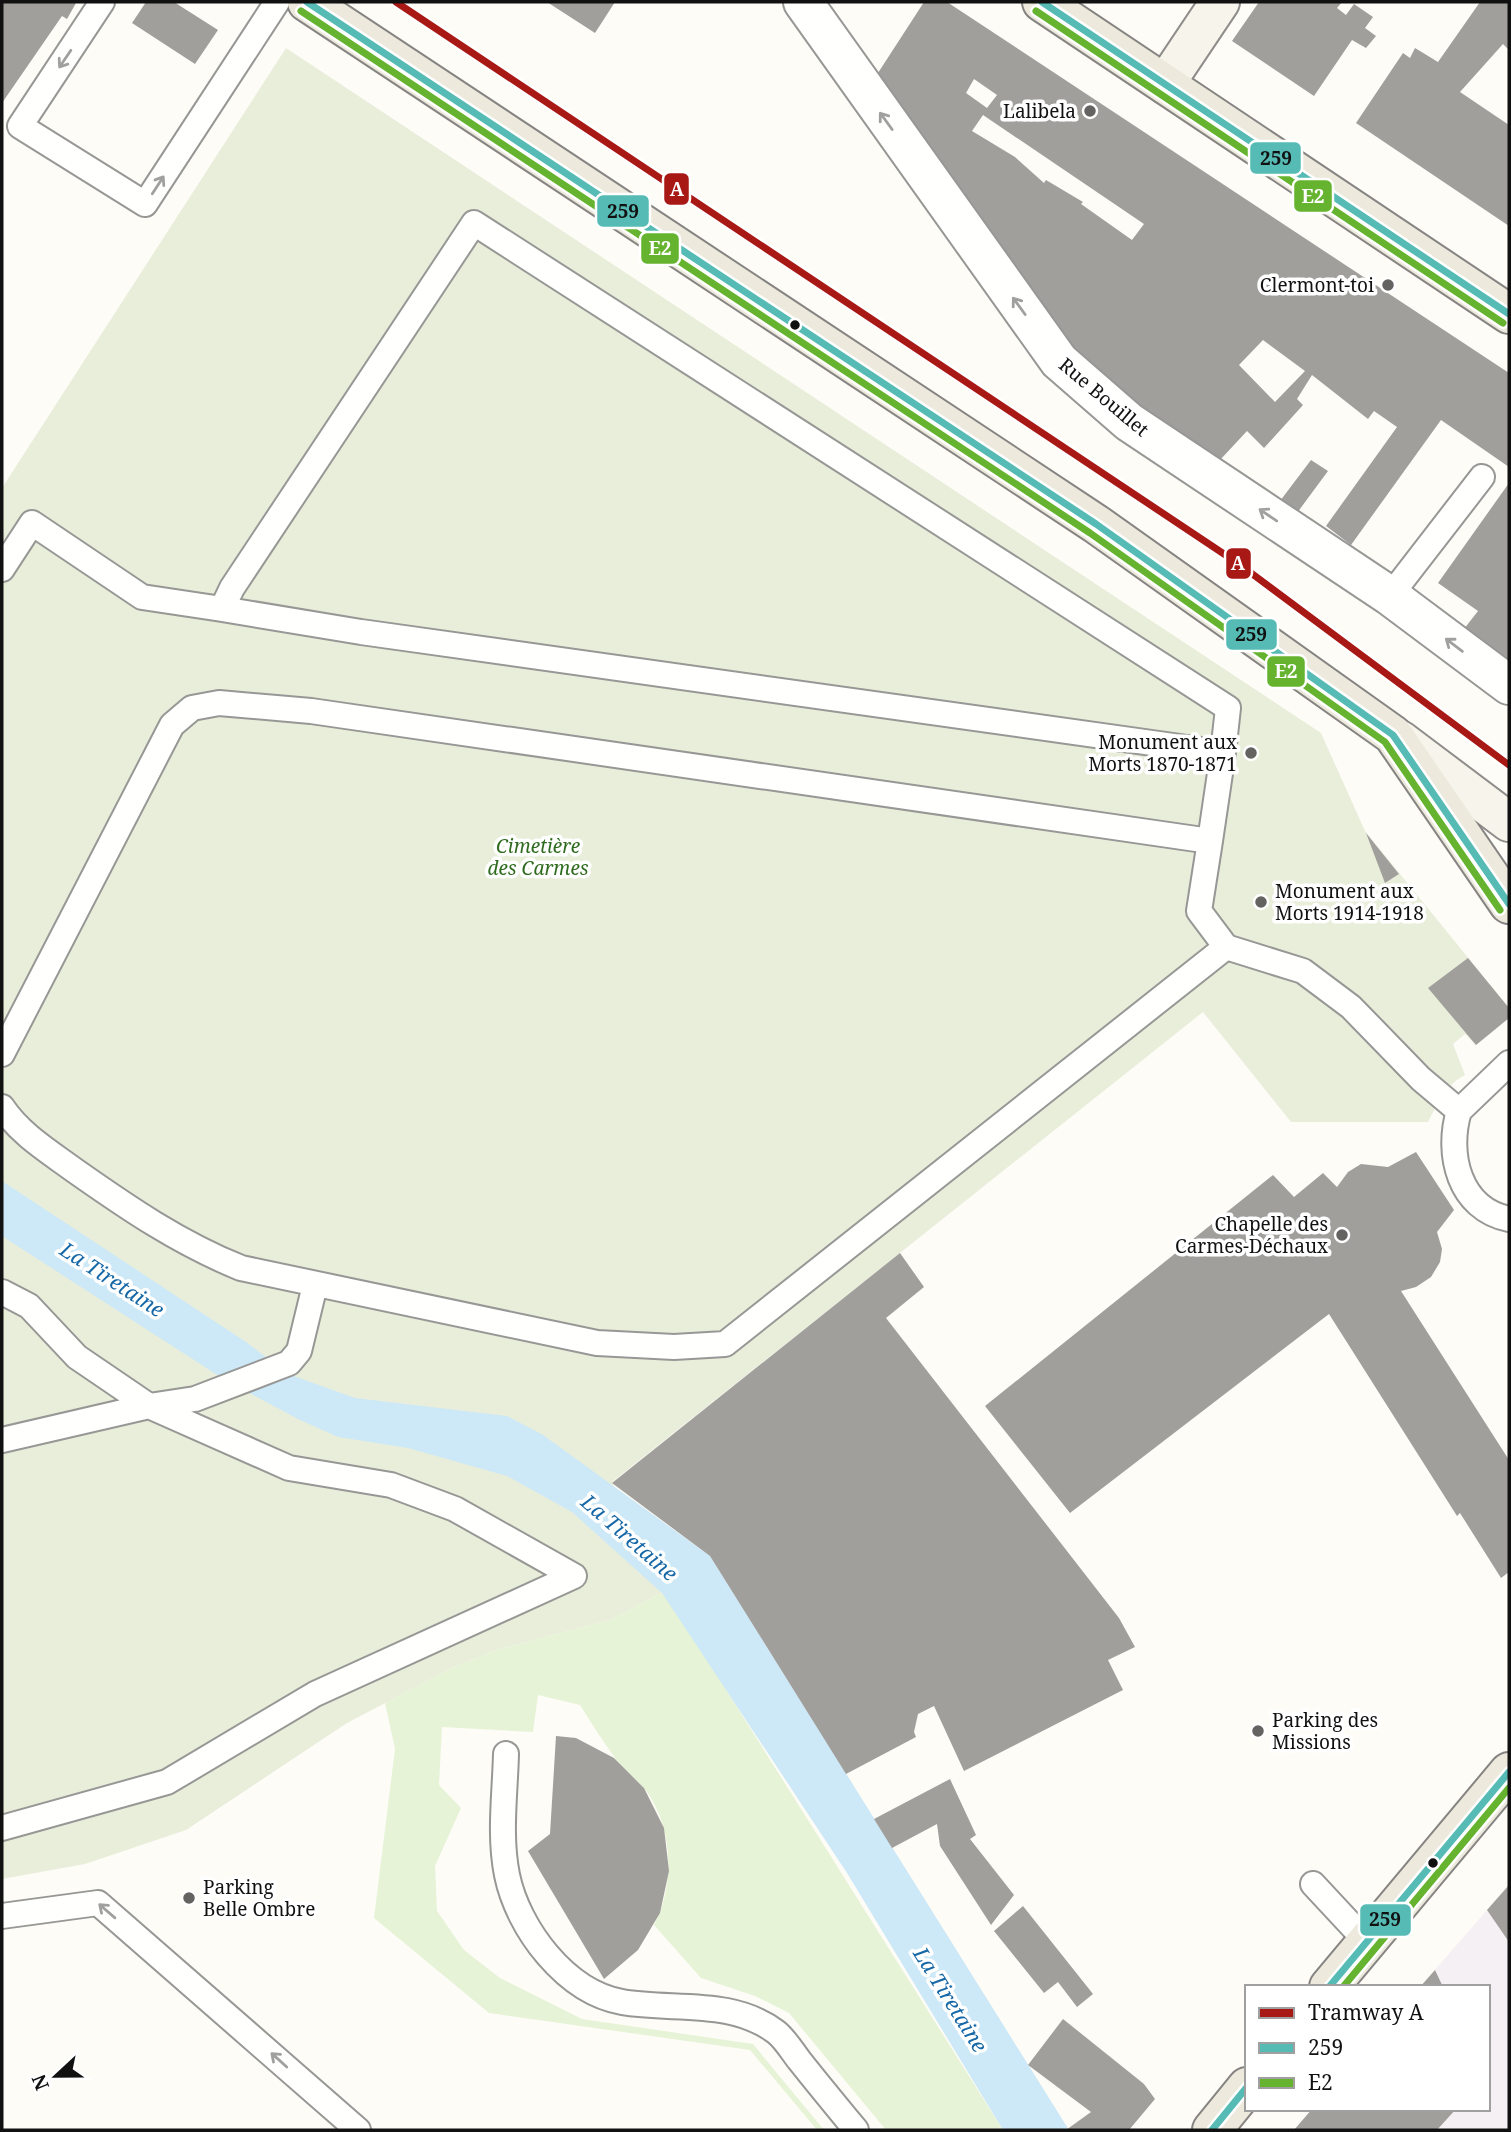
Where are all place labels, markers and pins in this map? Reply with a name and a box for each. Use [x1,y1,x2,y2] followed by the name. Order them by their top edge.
[1003,98,1076,124] place label: Lalibela
[1082,103,1098,119] marker: Lalibela
[1260,272,1374,298] place label: Clermont-toi
[1380,277,1396,293] marker: Clermont-toi
[788,318,802,332] unlabelled marker
[1088,729,1237,777] place label: Monument aux Morts 1870-1871
[1243,745,1259,761] marker: Monument aux Morts 1870-1871
[1275,878,1424,926] place label: Monument aux Morts 1914-1918
[1253,894,1269,910] marker: Monument aux Morts 1914-1918
[1175,1211,1328,1259] place label: Chapelle des Carmes-Déchaux
[1334,1227,1350,1243] marker: Chapelle des Carmes-Déchaux
[1272,1707,1378,1755] place label: Parking des Missions
[1250,1723,1266,1739] marker: Parking des Missions
[1426,1856,1440,1870] unlabelled marker
[203,1874,315,1922] place label: Parking Belle Ombre
[181,1890,197,1906] marker: Parking Belle Ombre

